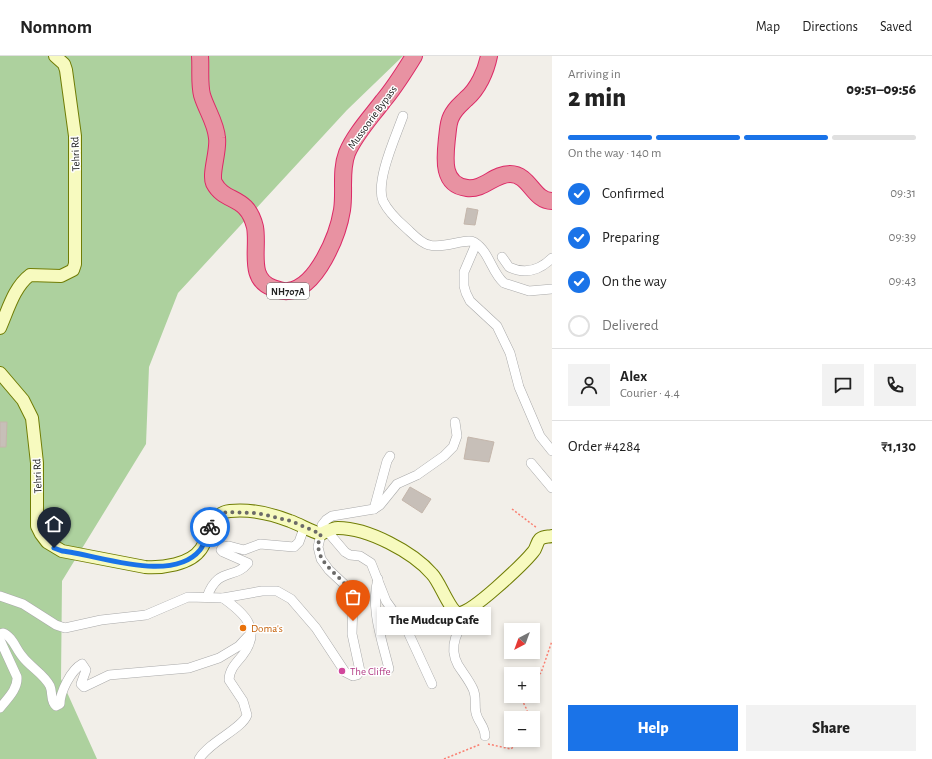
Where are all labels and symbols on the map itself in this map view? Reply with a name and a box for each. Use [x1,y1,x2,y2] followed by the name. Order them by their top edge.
[346,84,399,151] street label: Mussoorie Bypass
[69,136,82,172] street label: Tehri Rd
[267,283,309,299] road number: NH707A
[31,458,44,494] street label: Tehri Rd
[37,507,71,548] pin
[190,507,230,547] courier
[336,580,370,621] pin
[377,607,491,635] callout: The Mudcup Cafe
[238,623,248,633] marker: Doma's
[251,623,283,634] place label: Doma's
[504,623,540,659] north arrow
[337,666,347,676] marker: The Cliffe
[350,666,391,677] place label: The Cliffe

